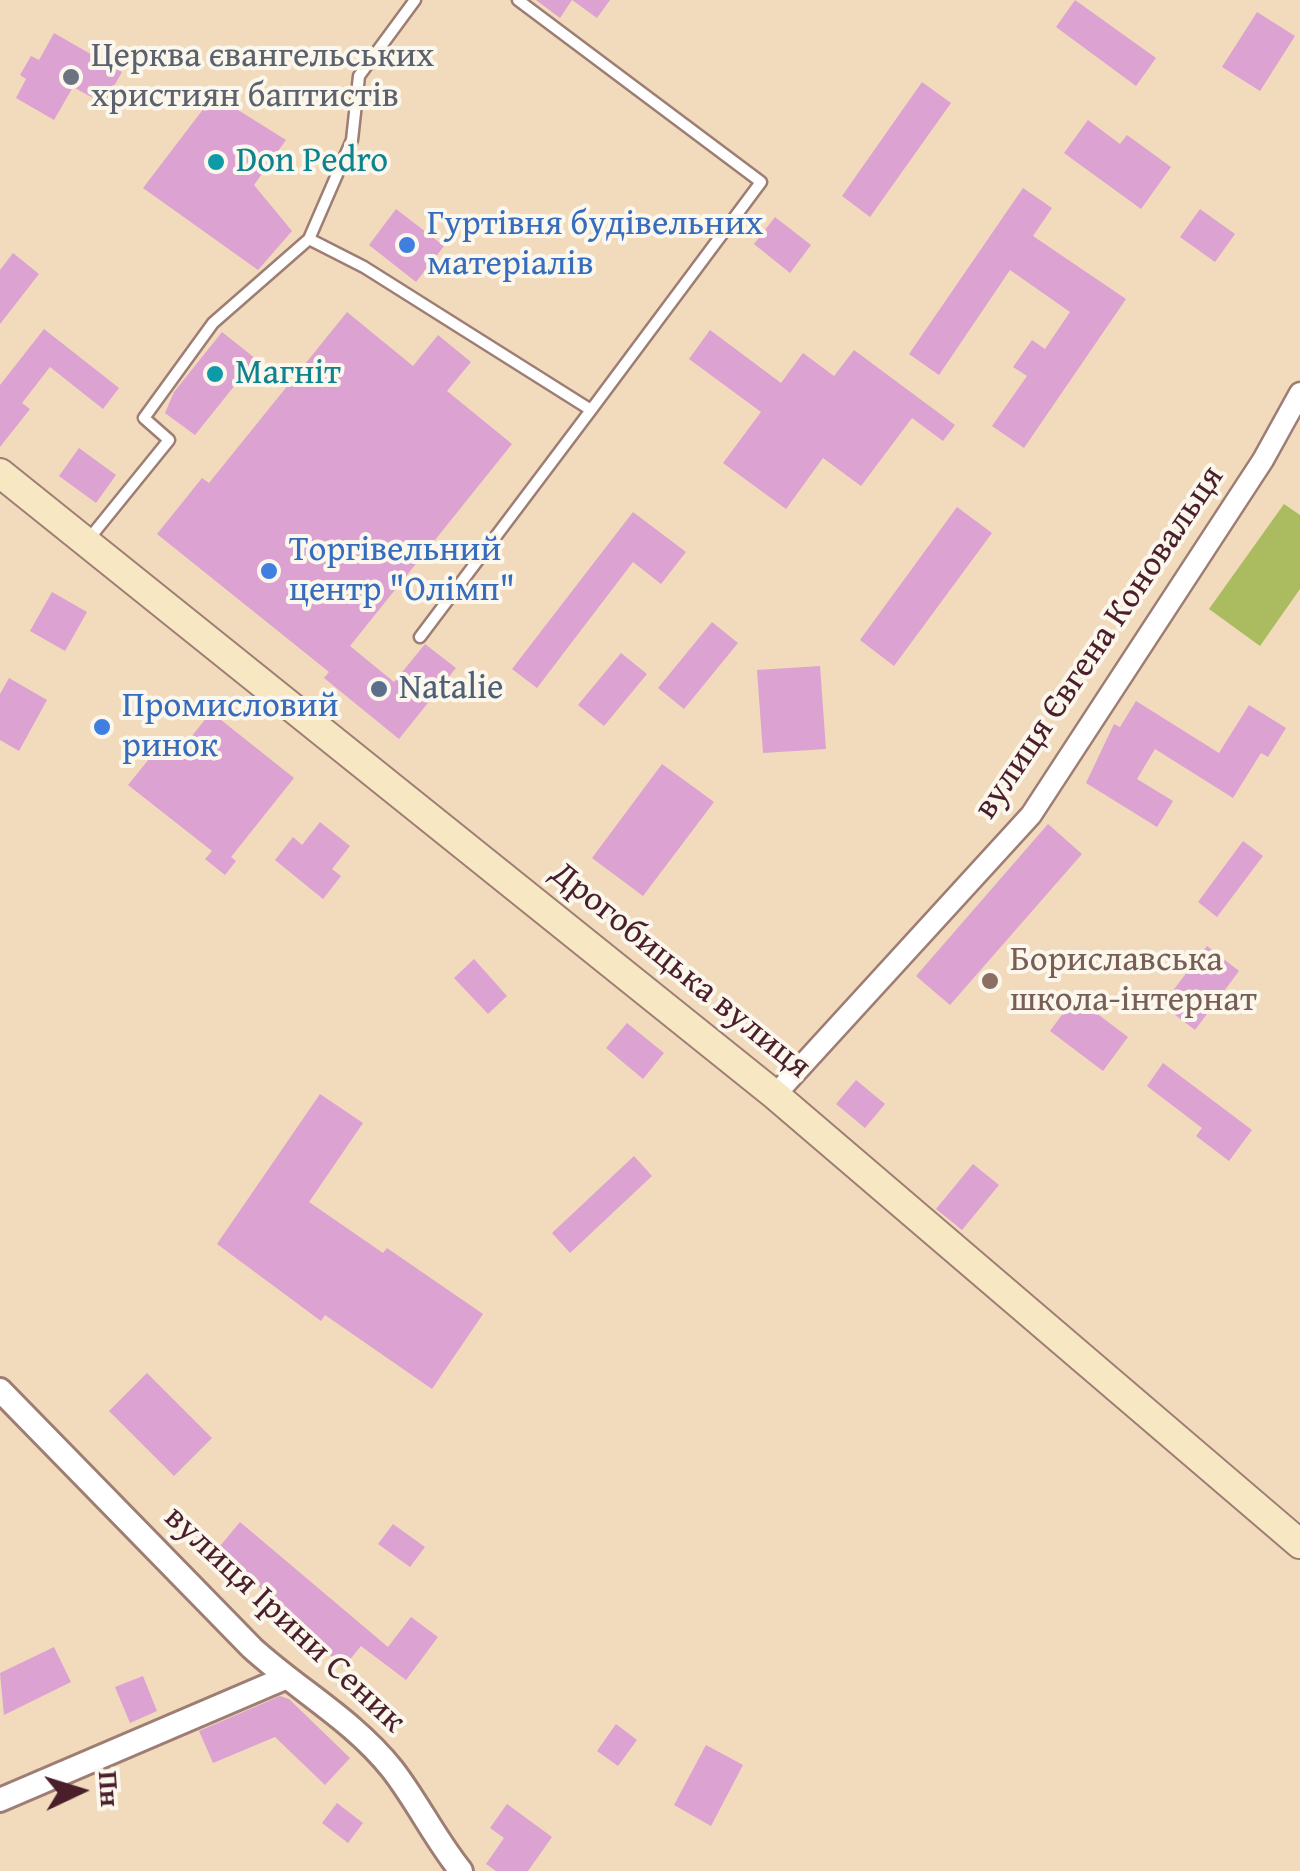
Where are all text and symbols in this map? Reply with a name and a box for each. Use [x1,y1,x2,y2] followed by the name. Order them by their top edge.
[91,36,434,118] place label: Церква євангельських християн баптистів
[60,66,82,88] marker: Церква євангельських християн баптистів
[236,141,388,183] place label: Don Pedro
[205,151,227,173] marker: Don Pedro
[427,204,763,286] place label: Гуртівня будівельних матеріалів
[396,234,418,256] marker: Гуртівня будівельних матеріалів
[235,353,341,395] place label: Магніт
[204,363,226,385] marker: Магніт
[966,458,1234,828] street label: вулиця Євгена Коновальця
[289,530,515,612] place label: Торгівельний центр "Олімп"
[258,560,280,582] marker: Торгівельний центр "Олімп"
[399,668,503,710] place label: Natalie
[368,678,390,700] marker: Natalie
[122,686,338,768] place label: Промисловий ринок
[91,716,113,738] marker: Промисловий ринок
[542,853,818,1089] street label: Дрогобицька вулиця
[1010,940,1257,1022] place label: Бориславська школа-інтернат
[979,970,1001,992] marker: Бориславська школа-інтернат
[155,1497,413,1743] street label: вулиця Ірини Сеник
[30,1741,130,1841] north arrow
[89,1769,132,1808] text: Пн

